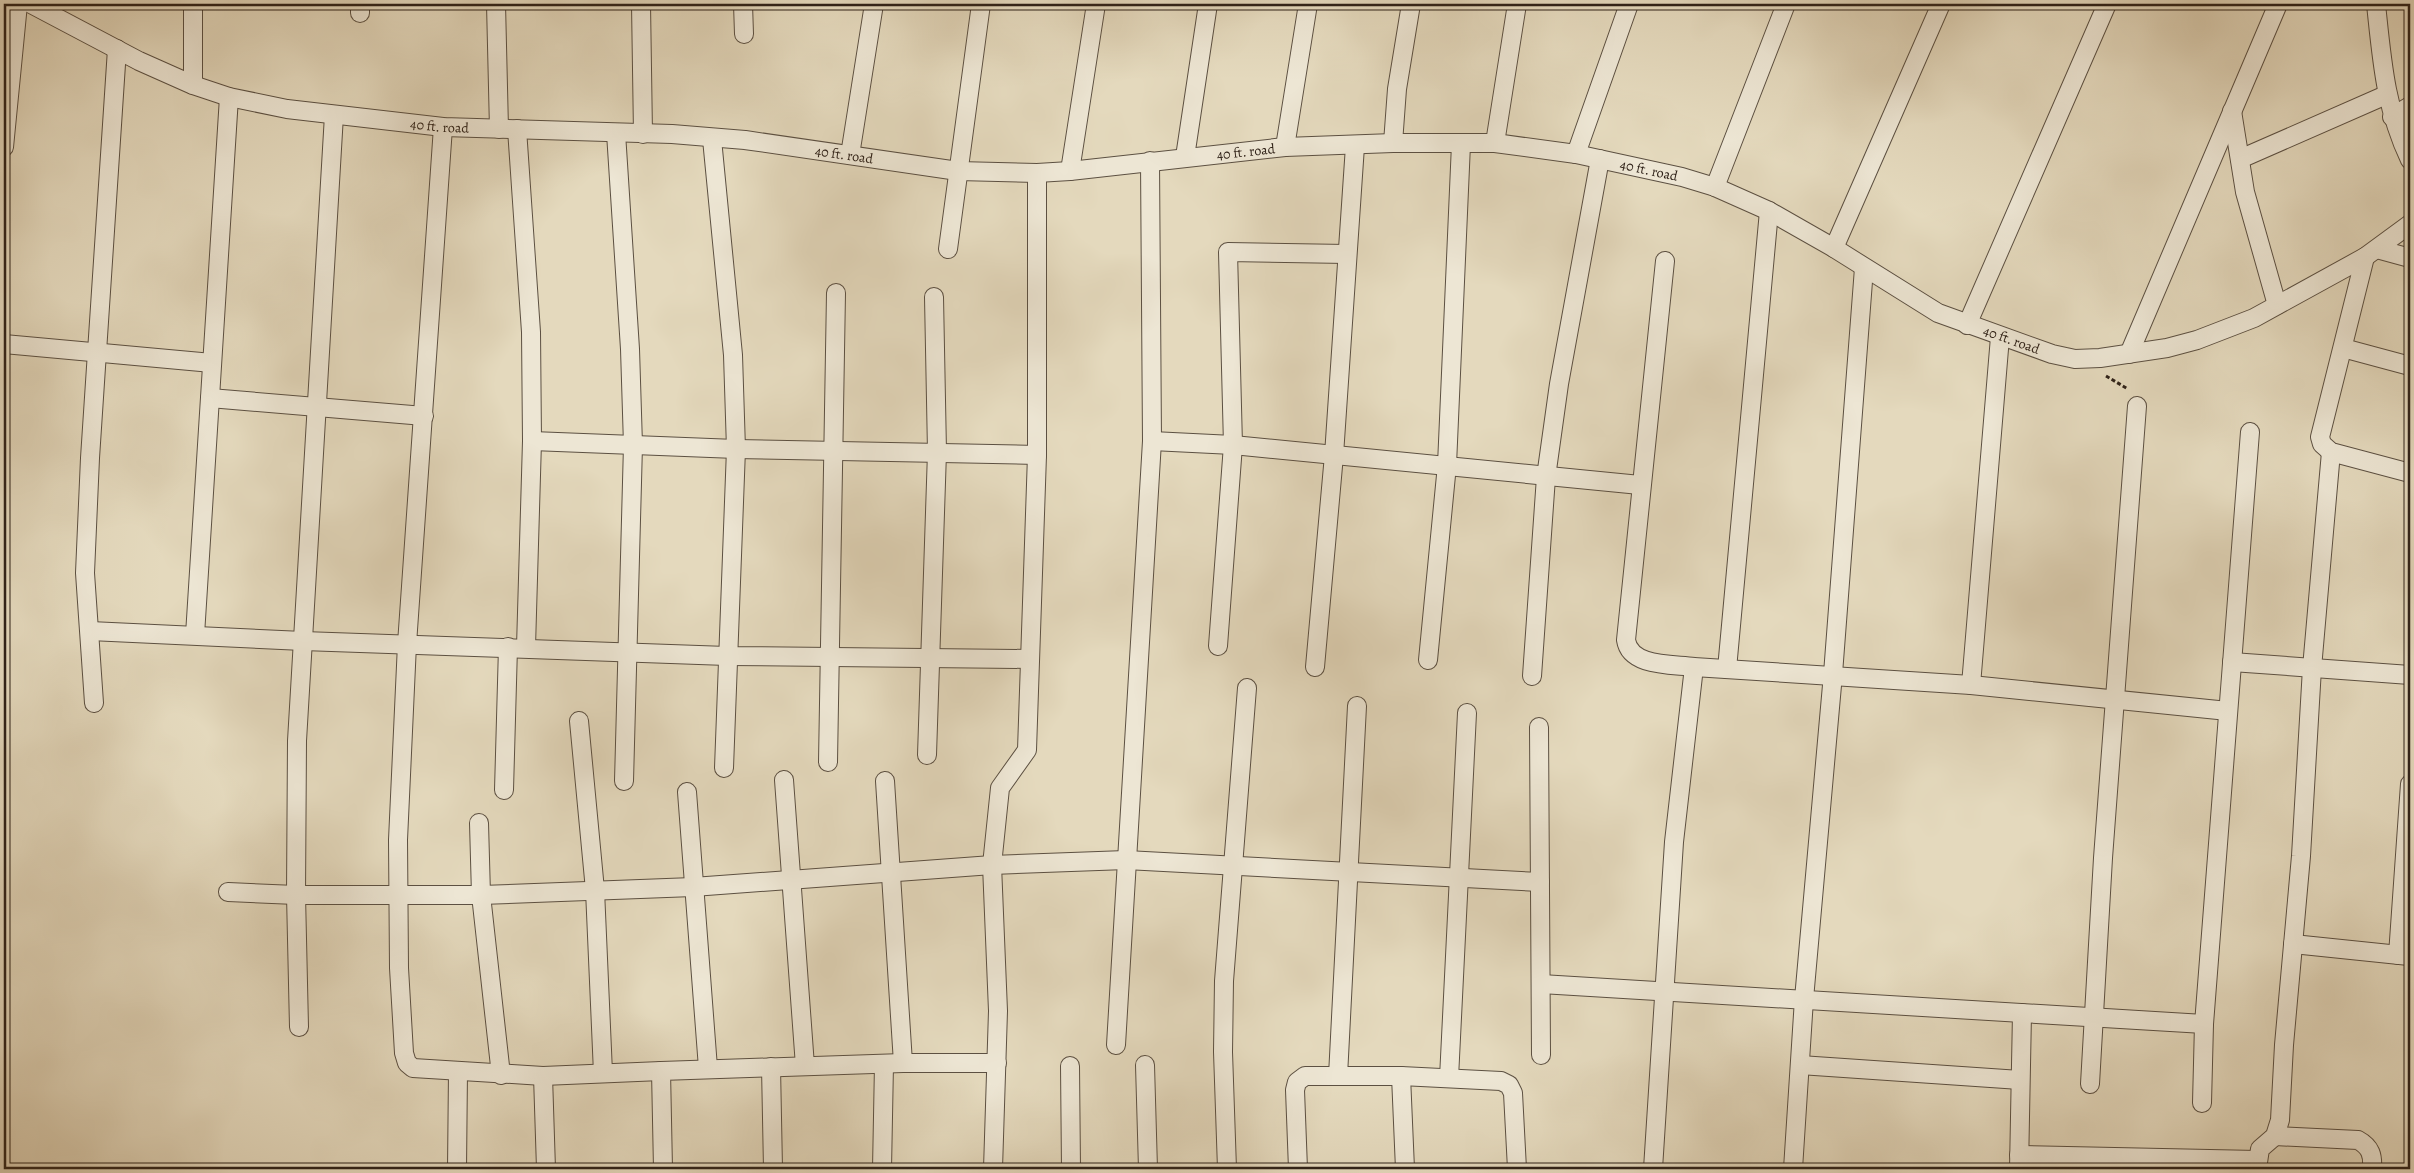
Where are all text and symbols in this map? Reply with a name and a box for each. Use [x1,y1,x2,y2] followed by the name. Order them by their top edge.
[409,114,470,138] street label: 40 ft. road
[1216,139,1277,165] street label: 40 ft. road
[814,141,875,169] street label: 40 ft. road
[1618,155,1680,186] street label: 40 ft. road
[1981,321,2043,359] street label: 40 ft. road

